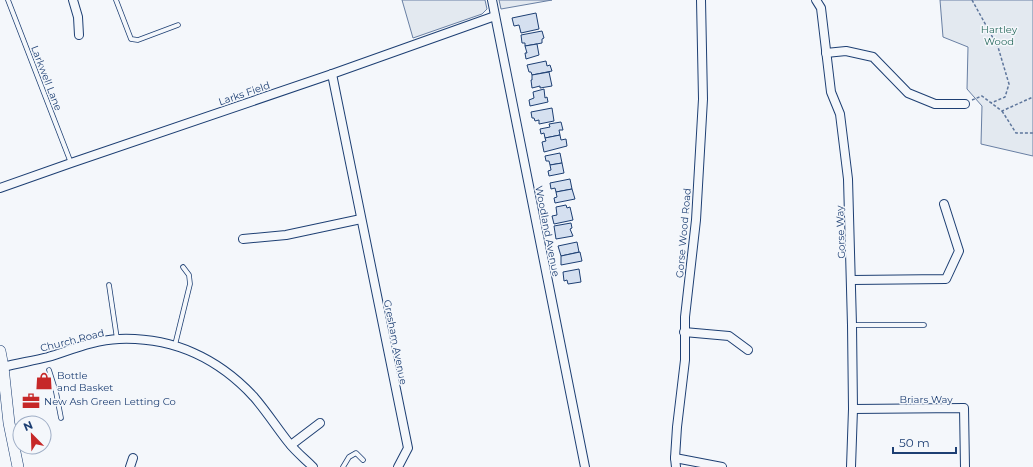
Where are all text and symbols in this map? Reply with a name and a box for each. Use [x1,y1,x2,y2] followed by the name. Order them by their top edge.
[981,23,1018,48] park label: Hartley Wood
[28,44,65,113] street label: Larkwell Lane
[217,79,272,108] street label: Larks Field
[532,185,563,278] street label: Woodland Avenue
[673,188,694,279] street label: Gorse Wood Road
[833,205,848,259] street label: Gorse Way
[381,299,410,386] street label: Gresham Avenue
[39,326,105,355] street label: Church Road
[57,369,113,394] place label: Bottle and Basket
[34,371,54,391] shop icon: Bottle and Basket
[21,391,41,411] office icon: New Ash Green Letting Co
[899,393,953,406] street label: Briars Way
[44,395,176,408] place label: New Ash Green Letting Co
[12,415,52,455] north arrow
[21,418,35,434] text: N
[893,429,956,455] scale bar
[899,435,930,450] text: 50 m

